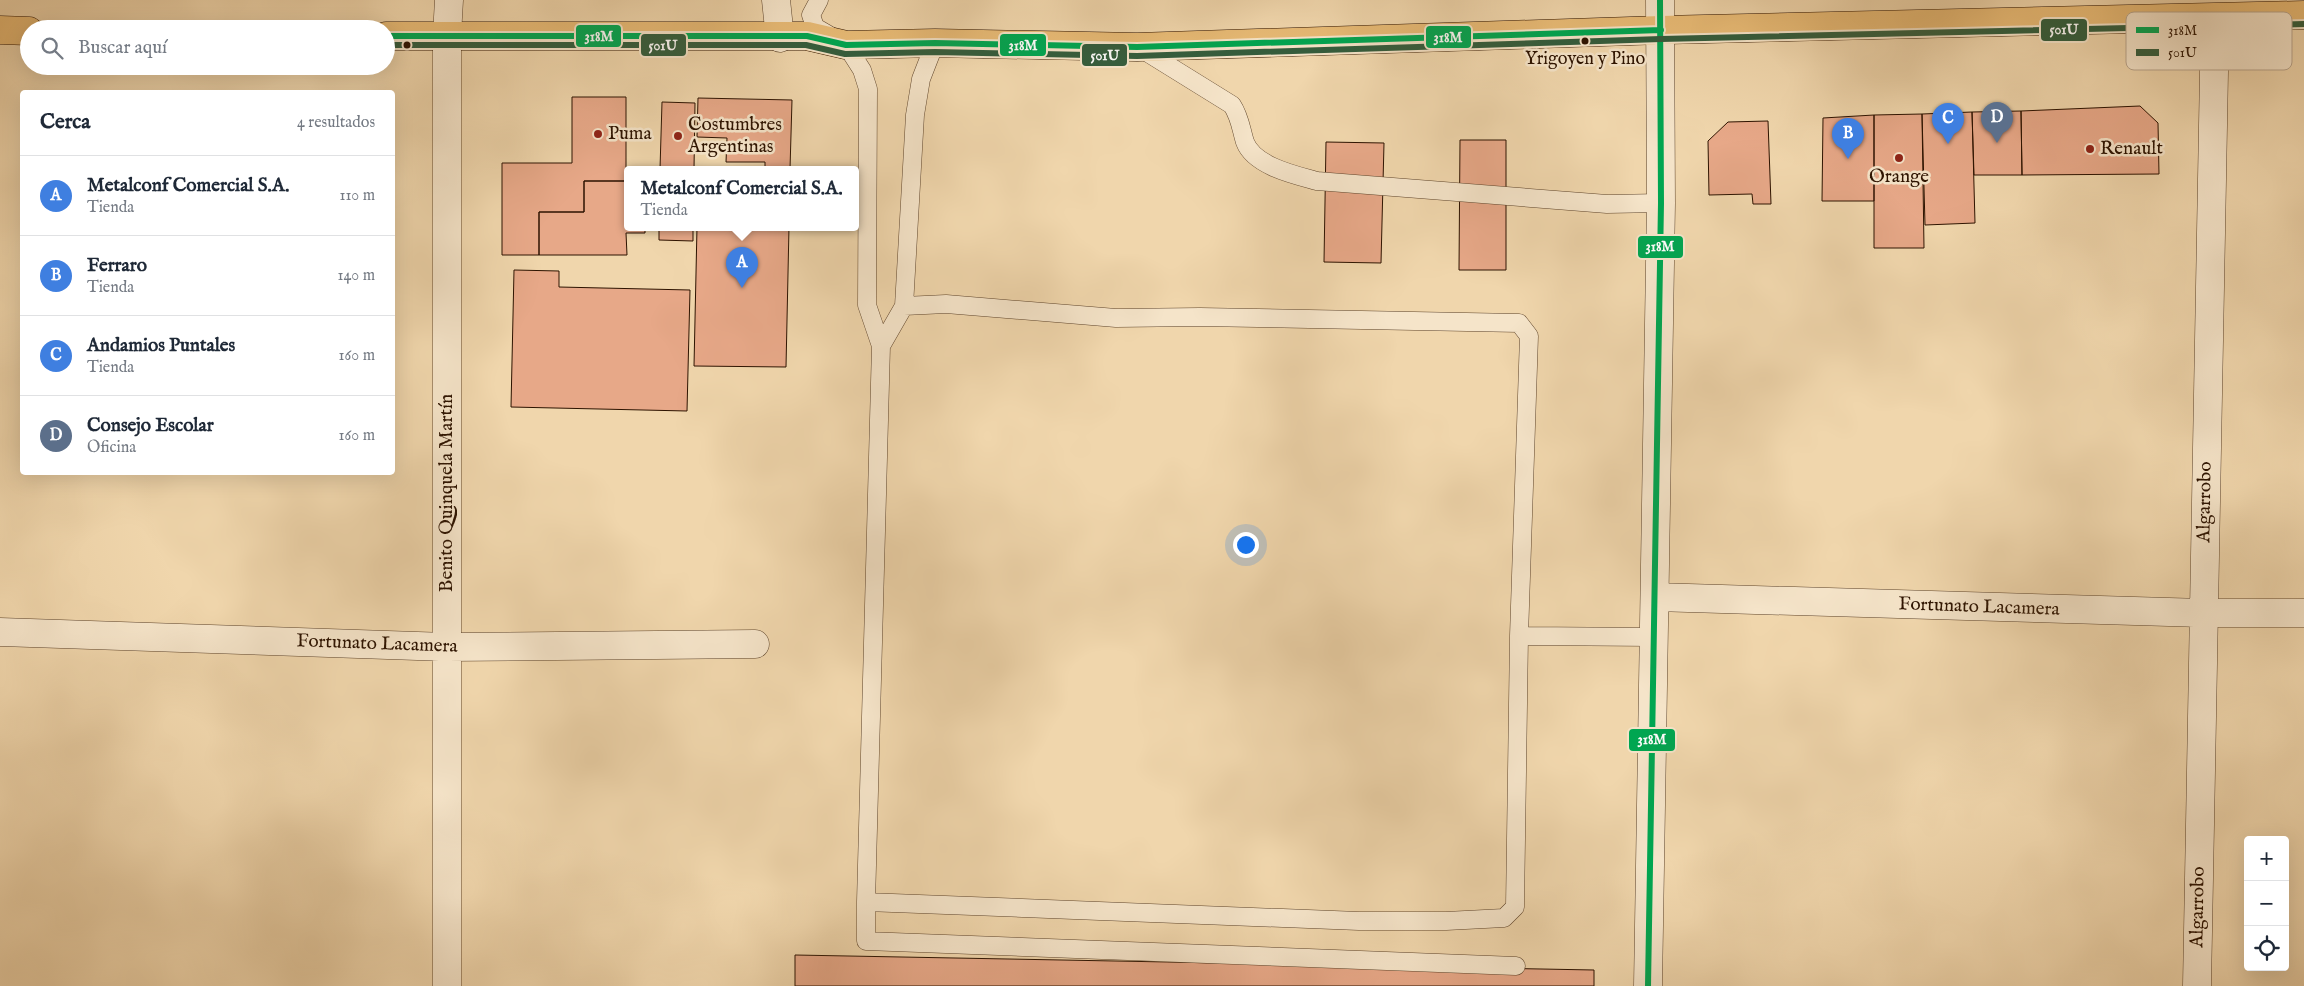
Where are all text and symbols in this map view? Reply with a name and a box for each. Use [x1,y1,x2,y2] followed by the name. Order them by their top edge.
[2126,12,2292,70] legend
[2040,18,2088,42] line badge: 501U
[20,20,395,75] search box
[2050,21,2080,39] text: 501U
[2168,22,2197,40] text: 318M
[575,24,622,48] line badge: 318M
[1425,25,1472,49] line badge: 318M
[584,28,614,46] text: 318M
[1433,29,1463,47] text: 318M
[640,33,687,57] line badge: 501U
[999,33,1047,57] line badge: 318M
[38,34,66,62] icon: search
[78,36,167,60] text: Buscar aquí
[1580,36,1590,46] marker: Yrigoyen y Pino
[649,37,679,55] text: 501U
[1008,37,1038,55] text: 318M
[402,40,412,50] unlabelled marker
[1081,43,1128,67] line badge: 501U
[2168,44,2197,62] text: 501U
[1091,47,1121,65] text: 501U
[1525,48,1645,71] place label: Yrigoyen y Pino
[1981,102,2013,143] pin: D
[1932,103,1964,144] pin: C
[40,109,90,136] text: Cerca
[297,113,375,133] text: 4 resultados
[687,113,782,159] place label: Costumbres Argentinas
[1832,118,1864,159] pin: B
[608,122,653,146] place label: Puma
[592,128,604,140] marker: Puma
[672,130,684,142] marker: Costumbres Argentinas
[2100,137,2163,161] place label: Renault
[2084,143,2096,155] marker: Renault
[1893,152,1905,164] marker: Orange
[1869,165,1929,189] place label: Orange
[624,166,859,231] popup
[87,174,289,198] text: Metalconf Comercial S.A.
[640,177,843,201] text: Metalconf Comercial S.A.
[51,186,61,206] text: A
[339,186,375,206] text: 110 m
[87,198,134,218] text: Tienda
[640,201,688,221] text: Tienda
[1637,235,1684,259] line badge: 318M
[1645,238,1675,256] text: 318M
[726,247,758,288] pin: A
[87,254,147,278] text: Ferraro
[51,266,61,286] text: B
[337,266,375,286] text: 140 m
[87,278,134,298] text: Tienda
[87,334,235,358] text: Andamios Puntales
[50,346,62,366] text: C
[339,346,375,366] text: 160 m
[87,358,134,378] text: Tienda
[435,394,459,592] street label: Benito Quinquela Martín
[87,414,214,438] text: Consejo Escolar
[50,426,62,446] text: D
[339,426,375,446] text: 160 m
[87,438,136,458] text: Oficina
[2192,461,2218,544] street label: Algarrobo
[1233,532,1259,558] your location
[1898,592,2061,622] street label: Fortunato Lacamera
[296,629,459,659] street label: Fortunato Lacamera
[1628,728,1676,752] line badge: 318M
[1637,731,1667,749] text: 318M
[2244,836,2289,971] map controls
[2244,836,2289,881] button: +
[2185,866,2211,949] street label: Algarrobo
[2244,881,2289,926] button: −
[2244,926,2289,971] button: locate

